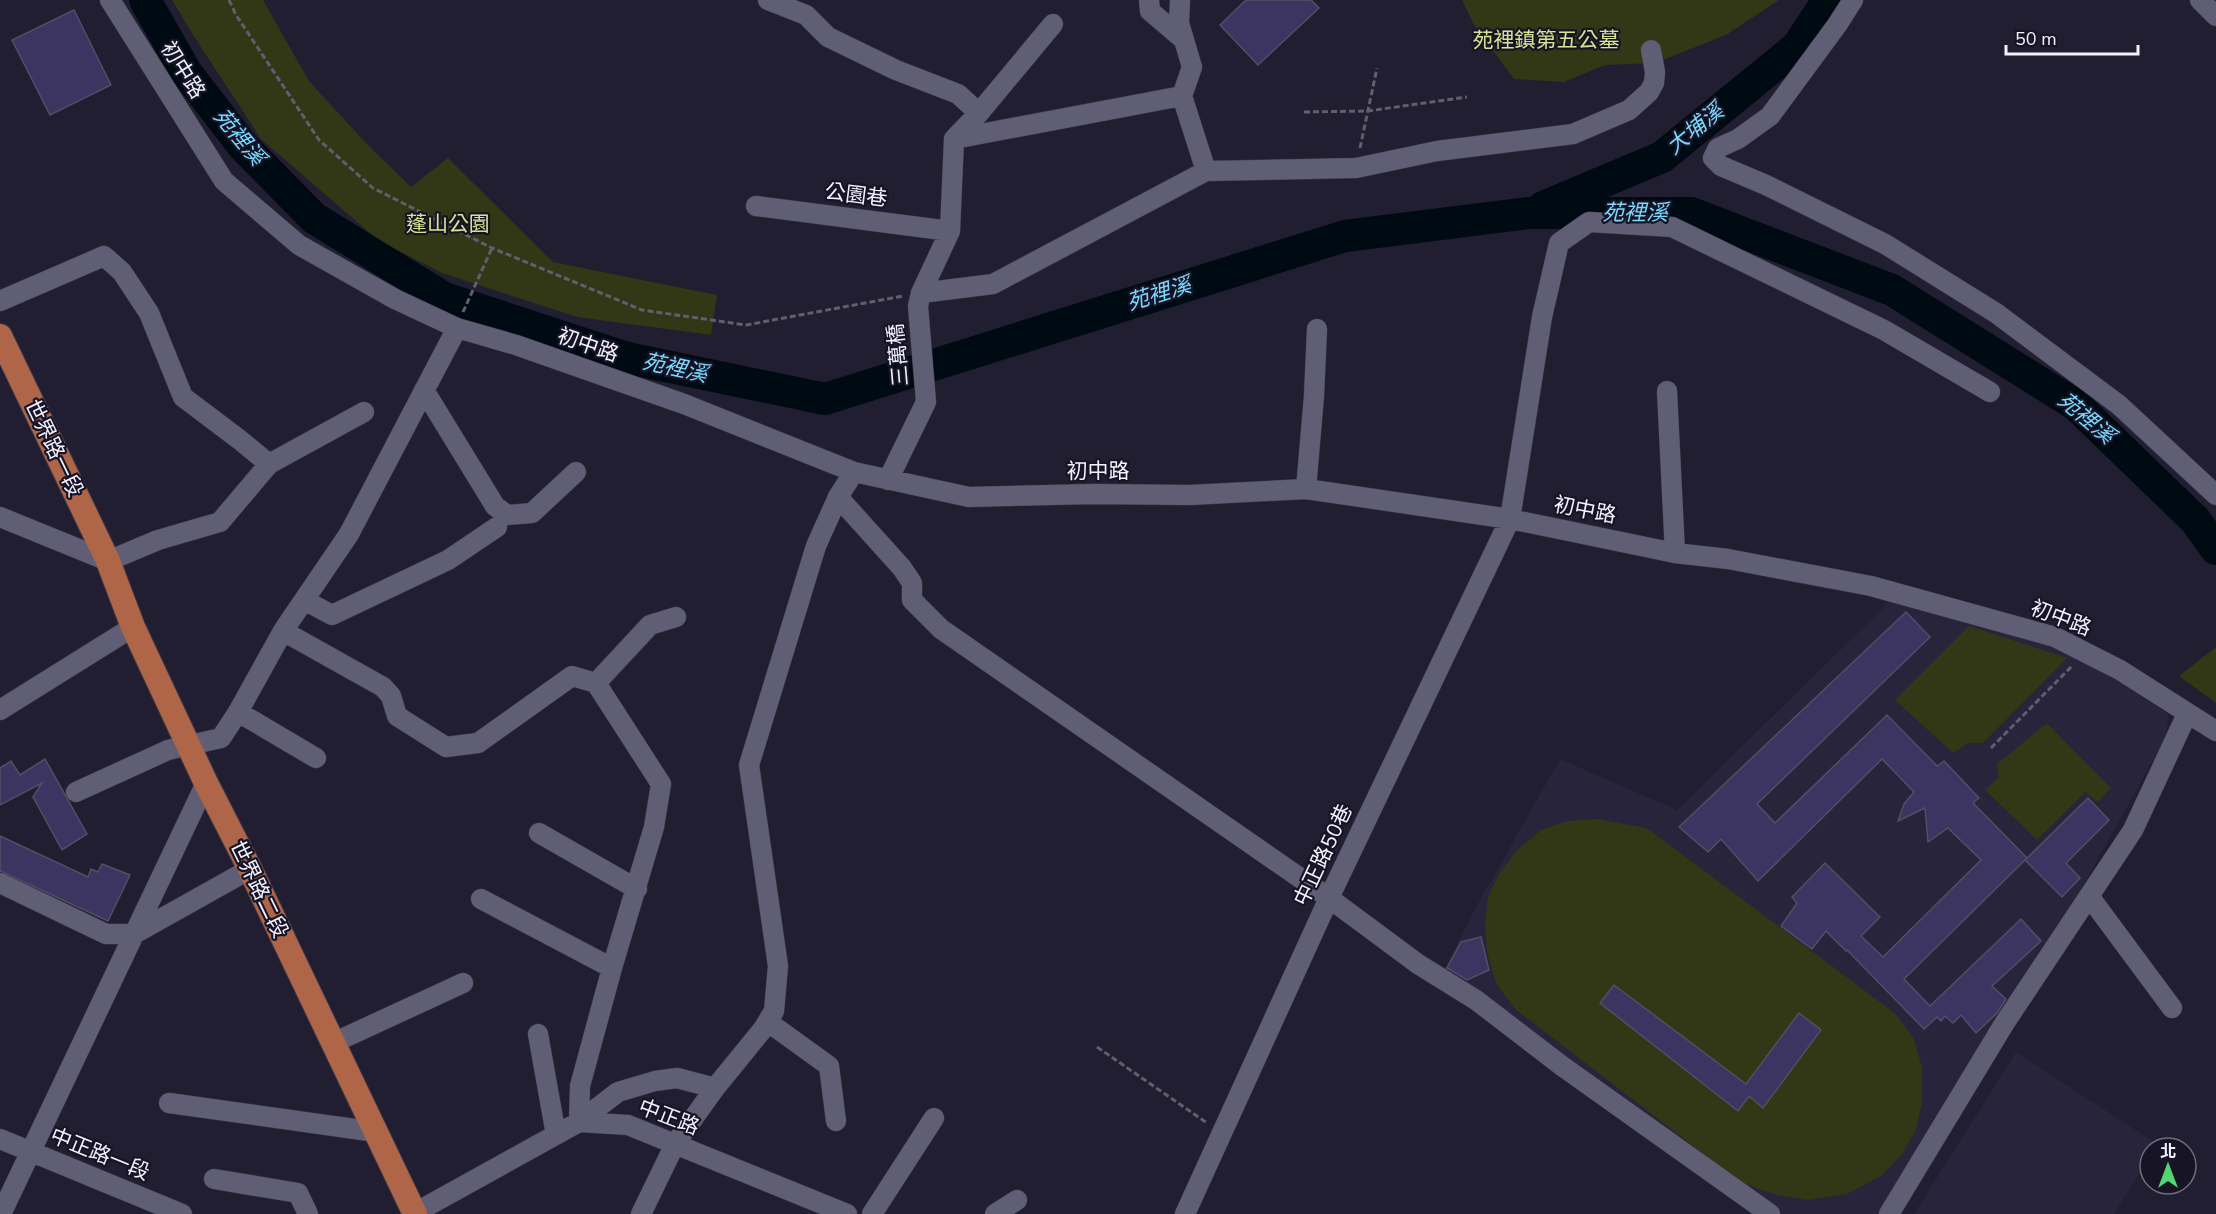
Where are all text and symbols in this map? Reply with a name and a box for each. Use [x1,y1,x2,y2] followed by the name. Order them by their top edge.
[2006,18,2138,56] scale bar
[1473,26,1620,54] park label: 苑裡鎮第五公墓
[2015,27,2057,51] text: 50 m
[154,36,212,104] street label: 初中路
[1660,95,1732,161] water label: 大埔溪
[206,102,274,174] water label: 苑裡溪
[823,177,889,213] street label: 公園巷
[1602,198,1671,228] water label: 苑裡溪
[406,210,490,238] park label: 蓬山公園
[1123,269,1198,318] water label: 苑裡溪
[554,322,622,368] street label: 初中路
[881,322,915,388] street label: 三萬橋
[640,346,713,390] water label: 苑裡溪
[2051,385,2123,453] water label: 苑裡溪
[18,395,90,501] street label: 世界路一段
[1067,457,1130,485] street label: 初中路
[1551,490,1619,530] street label: 初中路
[2027,594,2095,642] street label: 初中路
[1287,800,1359,910] street label: 中正路50巷
[223,836,295,942] street label: 世界路二段
[635,1093,703,1141] street label: 中正路
[46,1121,154,1187] street label: 中正路一段
[2138,1136,2198,1196] north arrow
[2160,1141,2176,1163] text: 北

